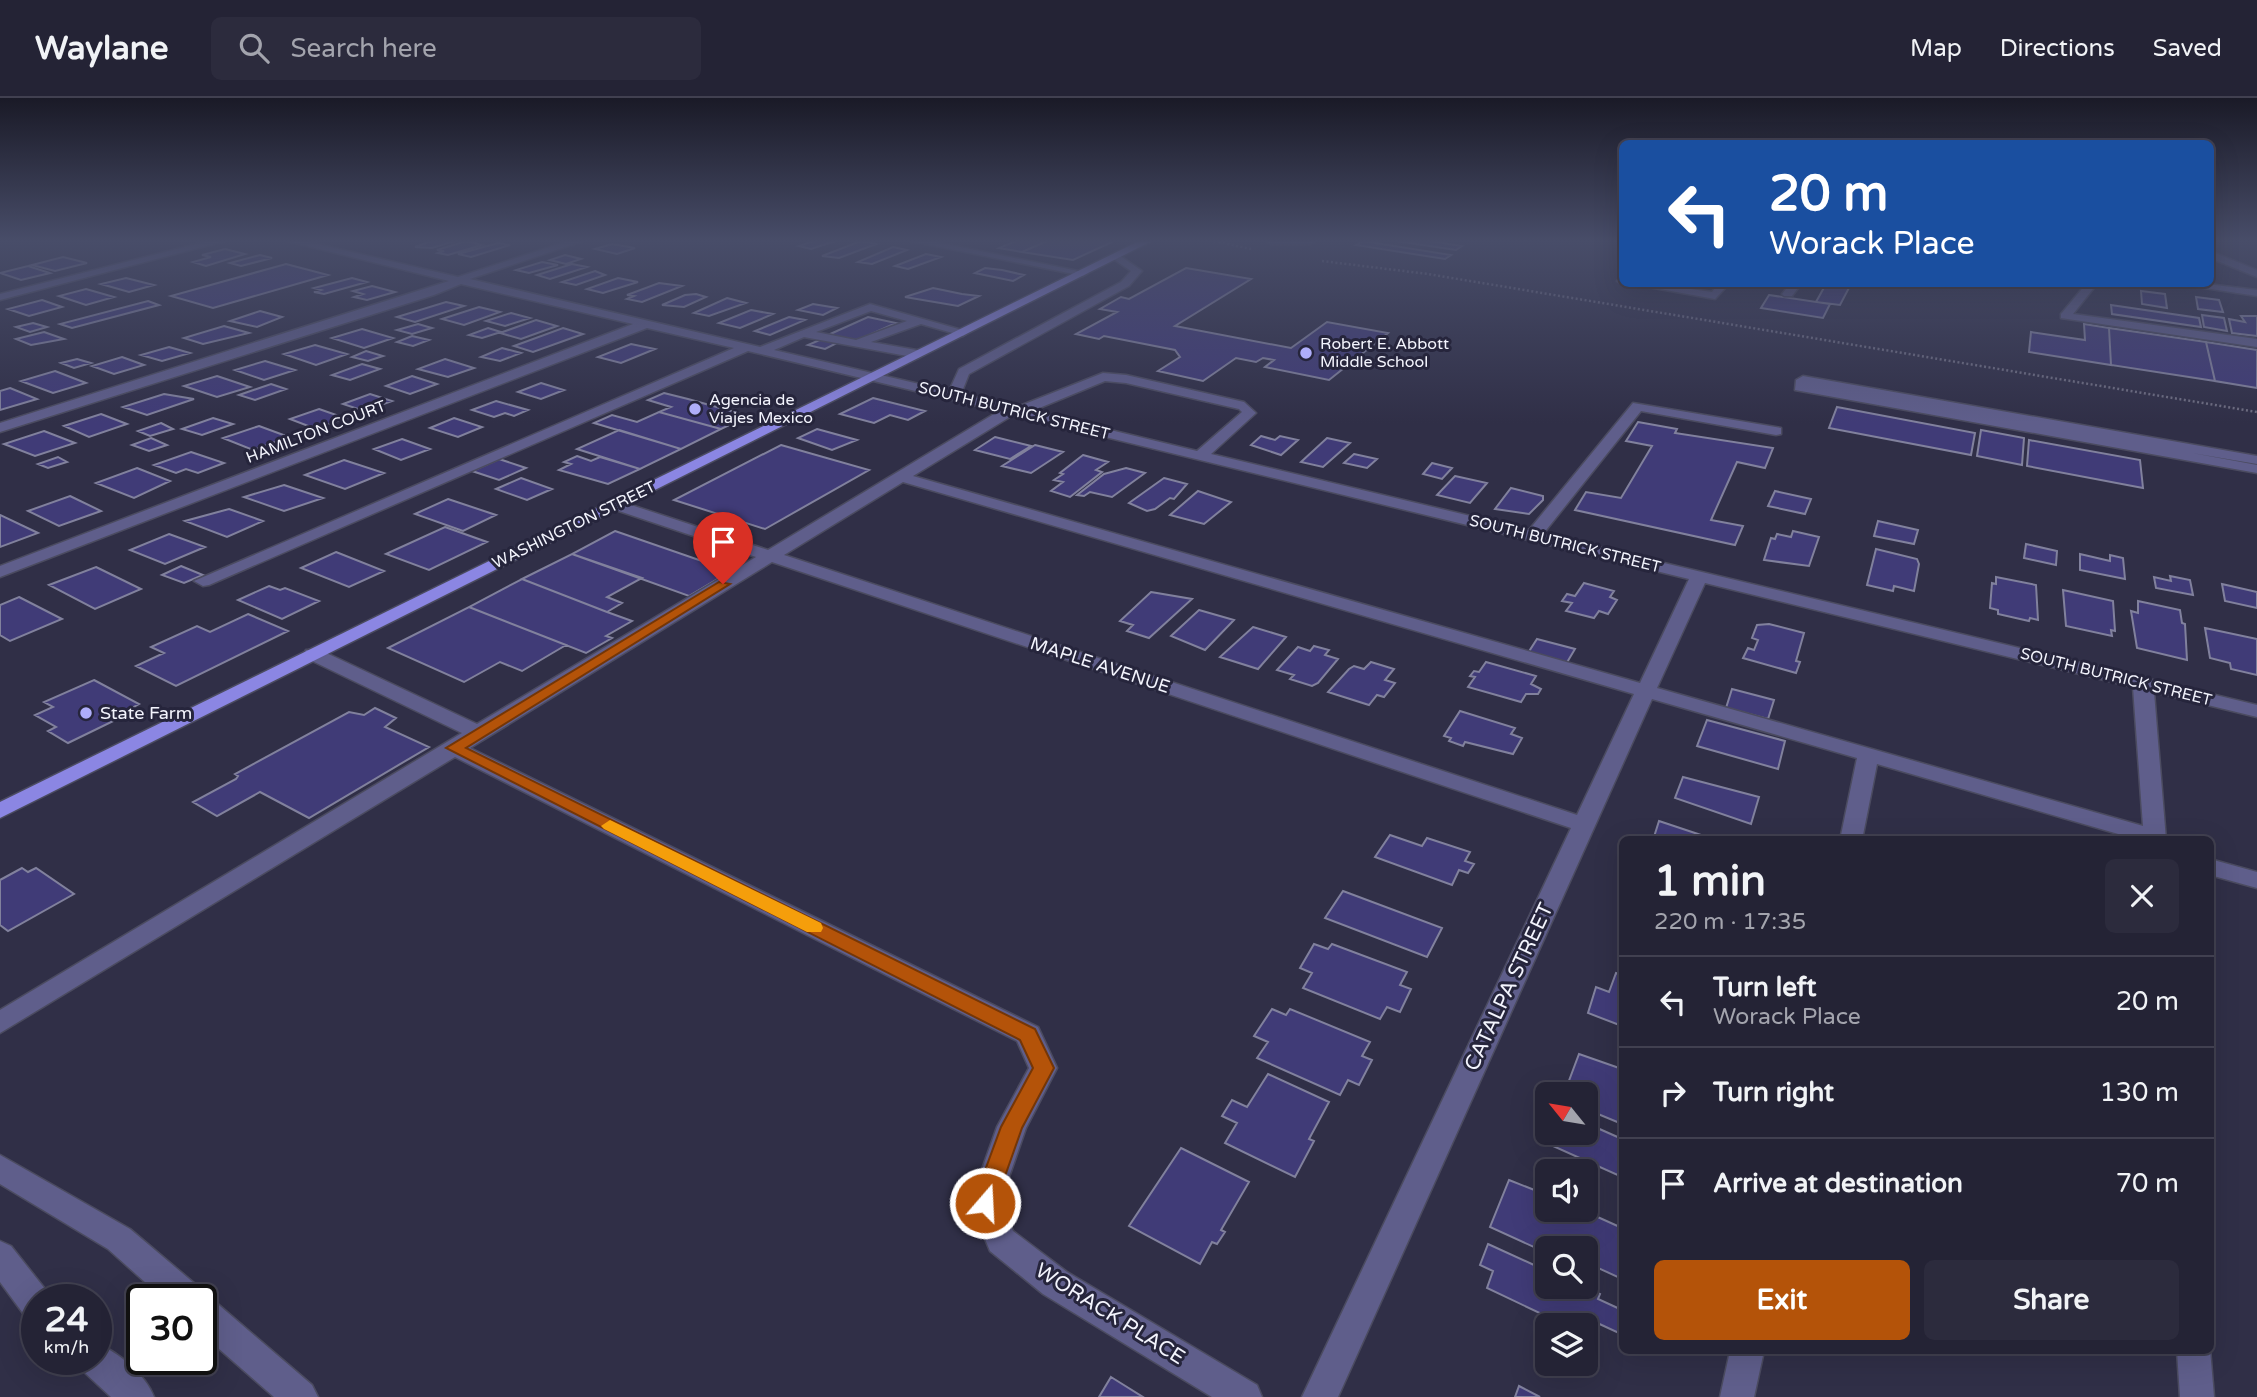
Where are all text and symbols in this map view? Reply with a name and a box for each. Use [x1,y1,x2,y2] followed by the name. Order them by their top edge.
[211,17,701,80] search box
[35,29,169,68] text: Waylane
[235,29,273,67] icon: search
[291,33,437,64] text: Search here
[1910,34,1962,63] text: Map
[2000,34,2115,63] text: Directions
[2153,34,2222,63] text: Saved
[1769,165,1888,224] text: 20 m
[1654,168,1745,259] icon: left
[1769,225,1975,263] text: Worack Place
[1320,334,1449,372] place label: Robert E. Abbott Middle School
[1298,345,1314,361] marker: Robert E. Abbott Middle School
[916,378,1112,445] street label: SOUTH BUTRICK STREET
[709,390,813,428] place label: Agencia de Viajes Mexico
[243,396,389,468] street label: HAMILTON COURT
[687,401,703,417] marker: Agencia de Viajes Mexico
[489,477,659,573] street label: WASHINGTON STREET
[1467,511,1663,578] street label: SOUTH BUTRICK STREET
[693,512,753,584] pin
[704,523,742,561] icon: arrive
[1027,632,1173,698] street label: MAPLE AVENUE
[2018,644,2214,711] street label: SOUTH BUTRICK STREET
[100,702,192,724] place label: State Farm
[78,705,94,721] marker: State Farm
[1654,856,1766,907] text: 1 min
[2105,859,2179,933] button: close
[1459,899,1559,1075] street label: CATALPA STREET
[1654,908,1806,936] text: 220 m · 17:35
[1713,972,1816,1003] text: Turn left
[1654,983,1692,1021] icon: left
[2116,986,2179,1017] text: 20 m
[1713,1003,1861,1031] text: Worack Place
[1654,1074,1692,1112] icon: right
[1713,1077,1834,1108] text: Turn right
[2099,1077,2179,1108] text: 130 m
[1535,1082,1598,1144] north arrow
[1535,1082,1598,1376] map controls
[1535,1159,1598,1222] button: sound
[1654,1165,1692,1203] icon: arrive
[948,1166,1022,1240] position arrow
[1713,1168,1963,1199] text: Arrive at destination
[2116,1168,2179,1199] text: 70 m
[1535,1236,1598,1299] button: search
[1030,1258,1190,1370] street label: WORACK PLACE
[1654,1260,1910,1340] button: Exit
[1924,1260,2179,1340] button: Share
[126,1284,217,1375] speed limit sign: 30
[45,1299,88,1341] text: 24
[1535,1313,1598,1376] button: layers
[44,1336,89,1358] text: km/h

